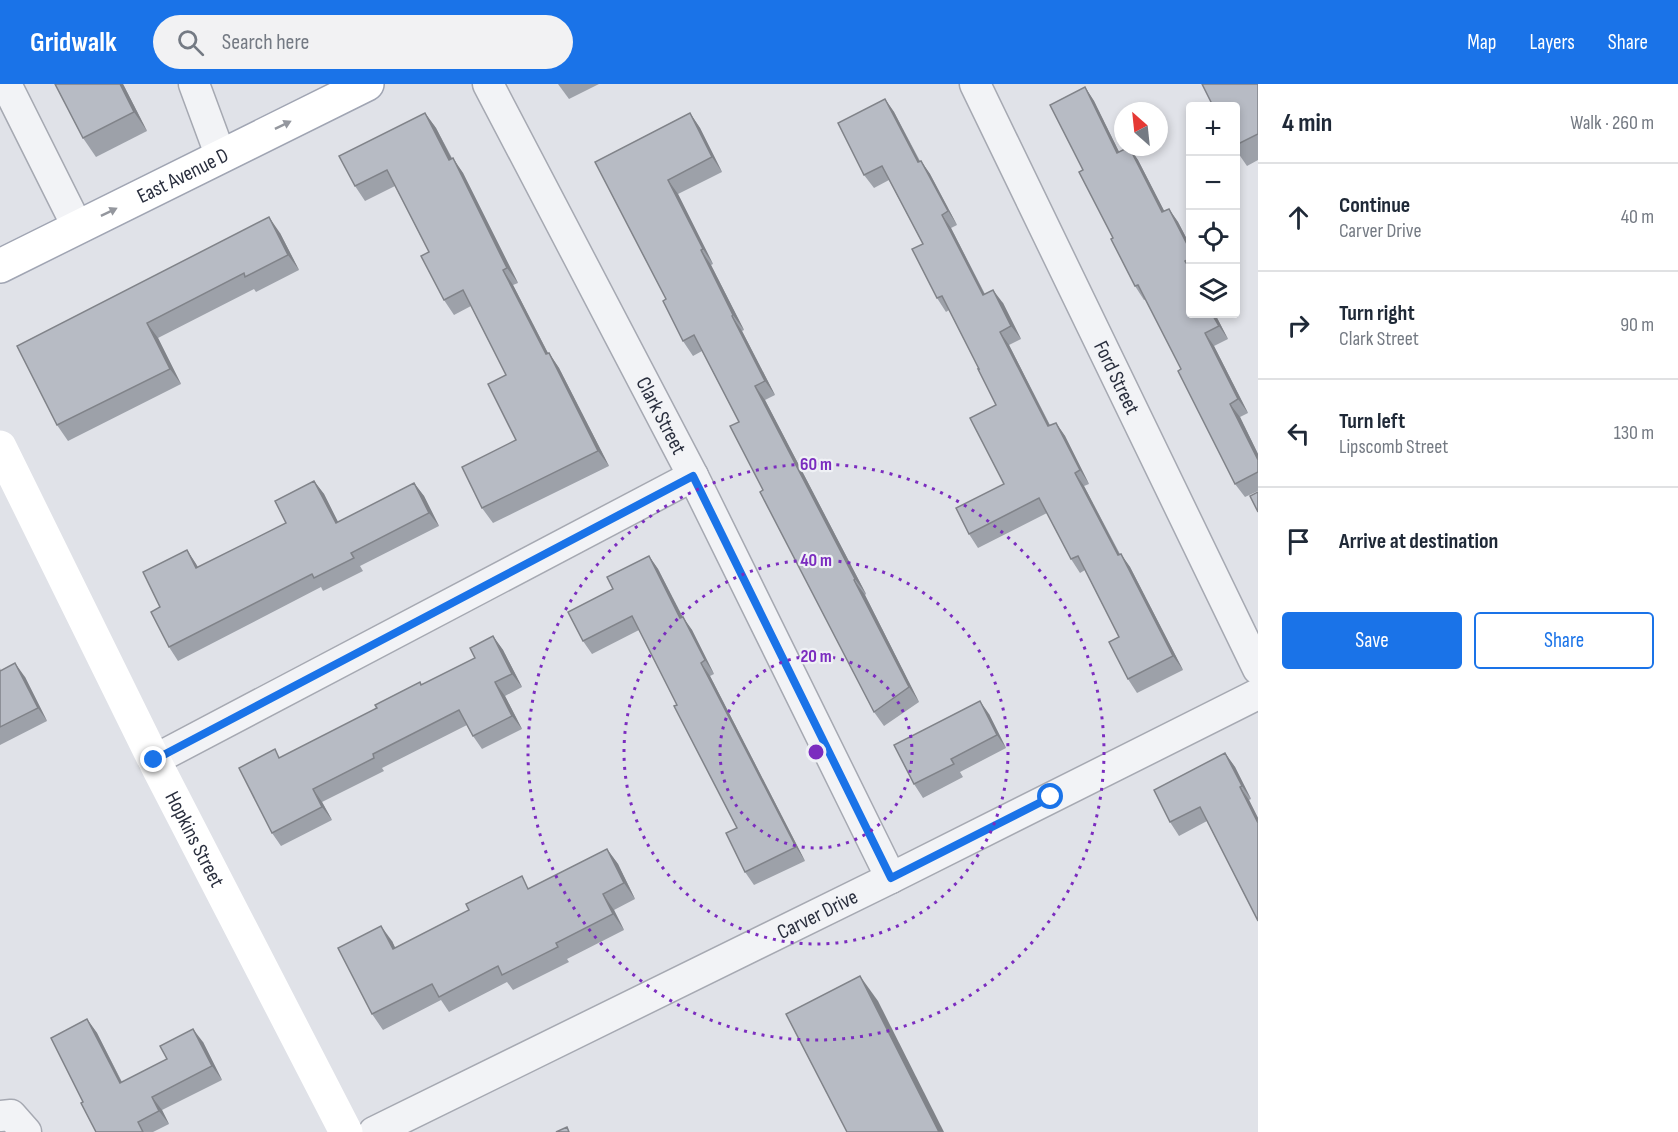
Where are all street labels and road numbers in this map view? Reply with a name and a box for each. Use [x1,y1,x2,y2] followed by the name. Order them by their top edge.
[133,142,233,209] street label: East Avenue D
[1089,337,1145,418] street label: Ford Street
[631,372,692,458] street label: Clark Street
[160,787,230,891] street label: Hopkins Street
[773,884,862,944] street label: Carver Drive

